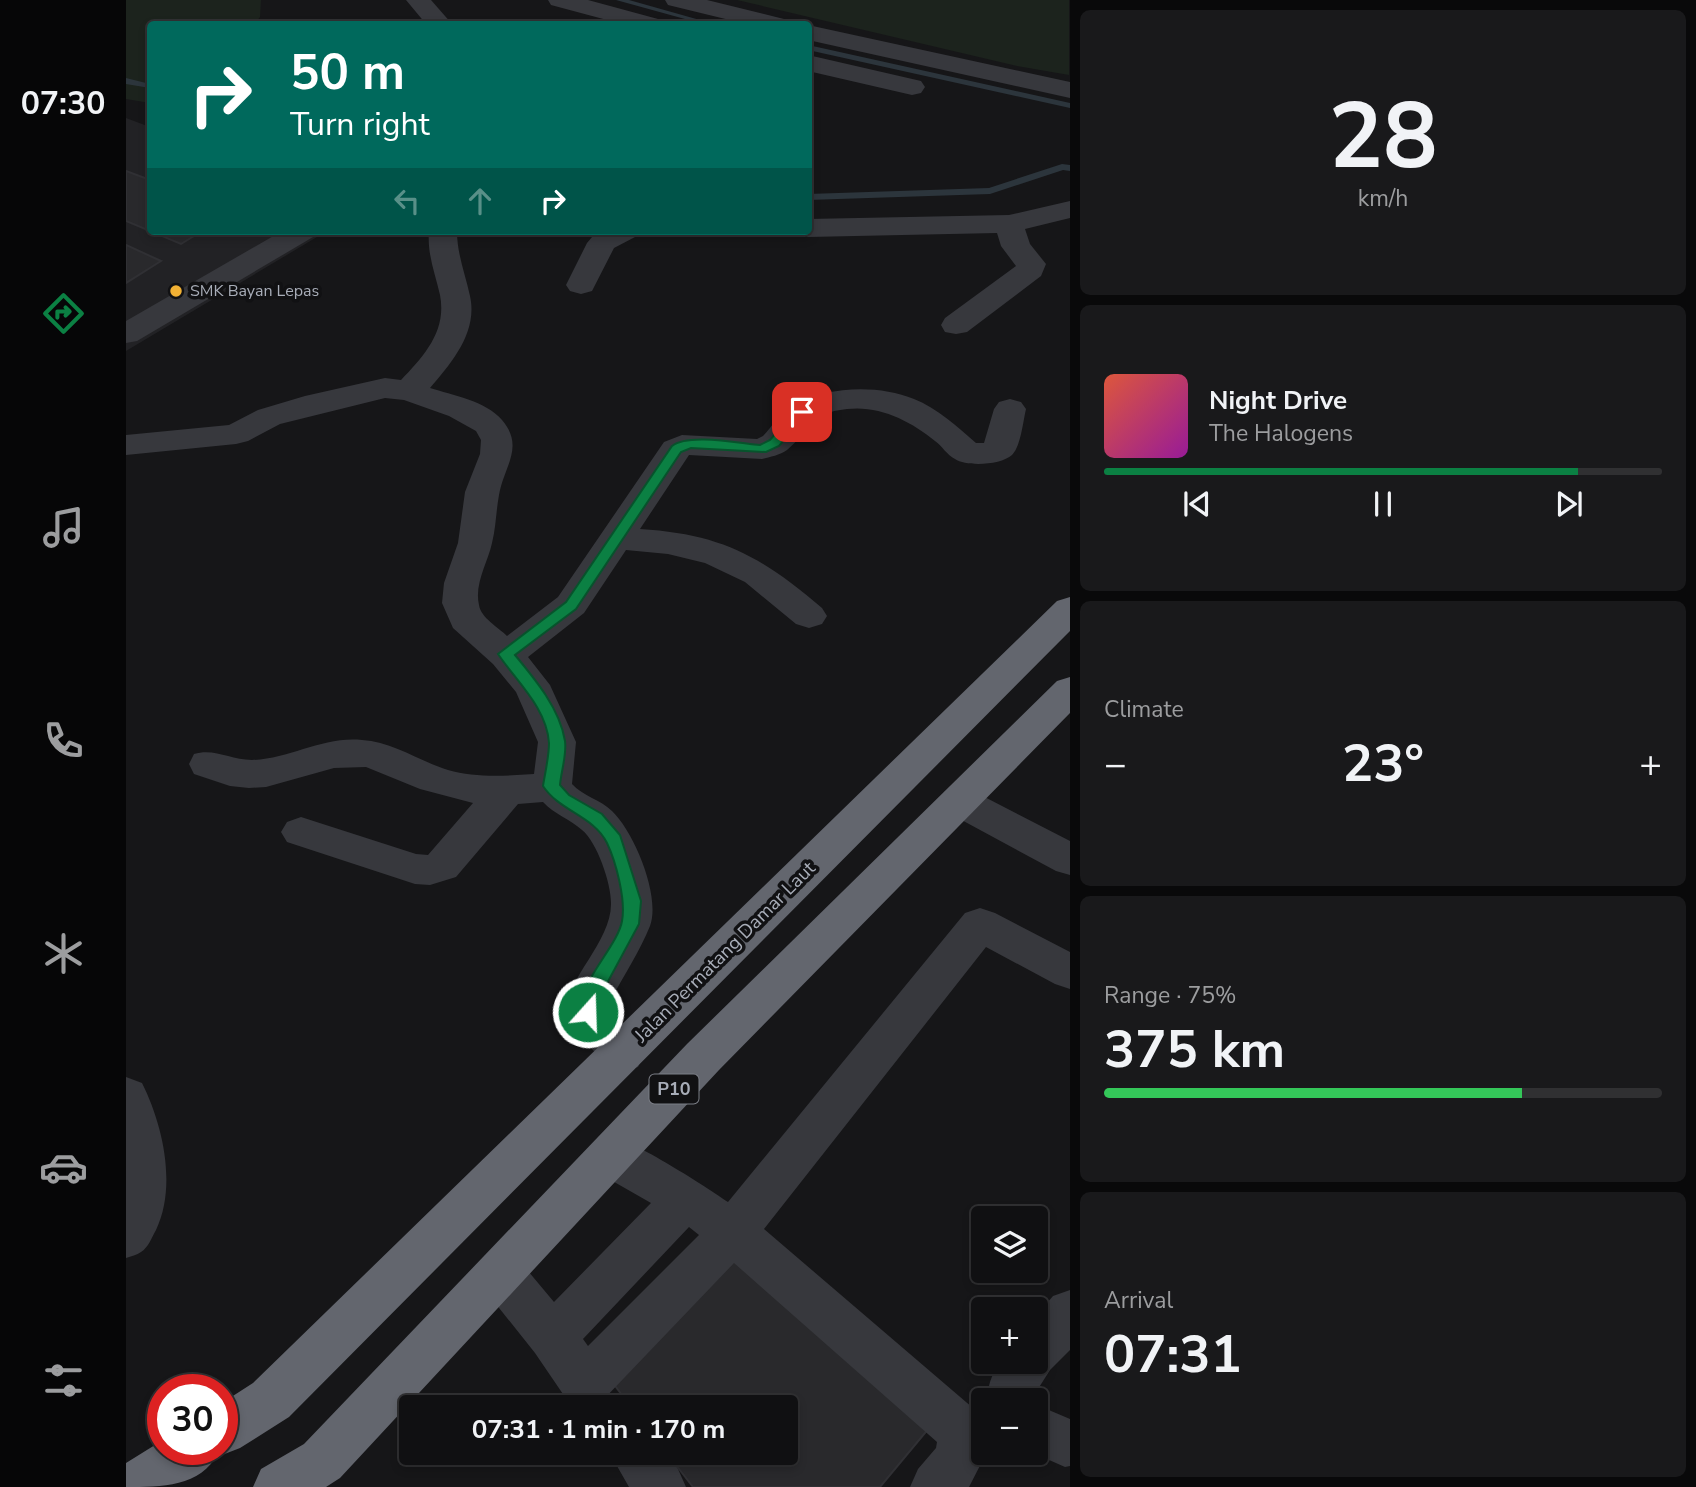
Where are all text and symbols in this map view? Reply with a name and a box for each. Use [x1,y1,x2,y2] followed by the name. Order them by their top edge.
[290,39,405,106] text: 50 m
[175,49,266,140] icon: right
[1328,75,1438,199] text: 28
[21,82,105,125] text: 07:30
[290,103,430,146] text: Turn right
[388,182,426,220] icon: left
[461,182,499,220] icon: ahead
[534,182,572,220] icon: right
[1358,183,1408,214] text: km/h
[190,280,319,302] place label: SMK Bayan Lepas
[168,283,184,299] marker: SMK Bayan Lepas
[39,289,88,338] icon: directions
[772,382,832,442] pin
[1209,383,1347,418] text: Night Drive
[783,393,821,431] icon: arrive
[1209,418,1353,449] text: The Halogens
[1178,485,1216,523] icon: previous
[1364,485,1402,523] icon: pause
[1550,485,1588,523] icon: next
[39,503,88,552] icon: music
[1104,694,1184,725] text: Climate
[39,716,88,765] icon: phone
[1342,728,1424,799] text: 23°
[1104,739,1127,790] text: −
[1639,739,1662,790] text: +
[628,856,821,1049] street label: Jalan Permatang Damar Laut
[39,929,88,978] icon: climate
[551,975,625,1049] position arrow
[1104,980,1236,1011] text: Range · 75%
[1104,1014,1285,1085] text: 375 km
[650,1074,698,1104] road number: P10
[39,1143,88,1192] icon: car
[971,1206,1048,1465] map controls
[971,1206,1048,1283] button: layers
[1104,1285,1173,1316] text: Arrival
[971,1297,1048,1374] button: +
[1104,1319,1242,1390] text: 07:31
[39,1356,88,1405] icon: filters
[147,1374,238,1465] speed limit sign: 30
[971,1388,1048,1465] button: −
[472,1412,725,1447] text: 07:31 · 1 min · 170 m

